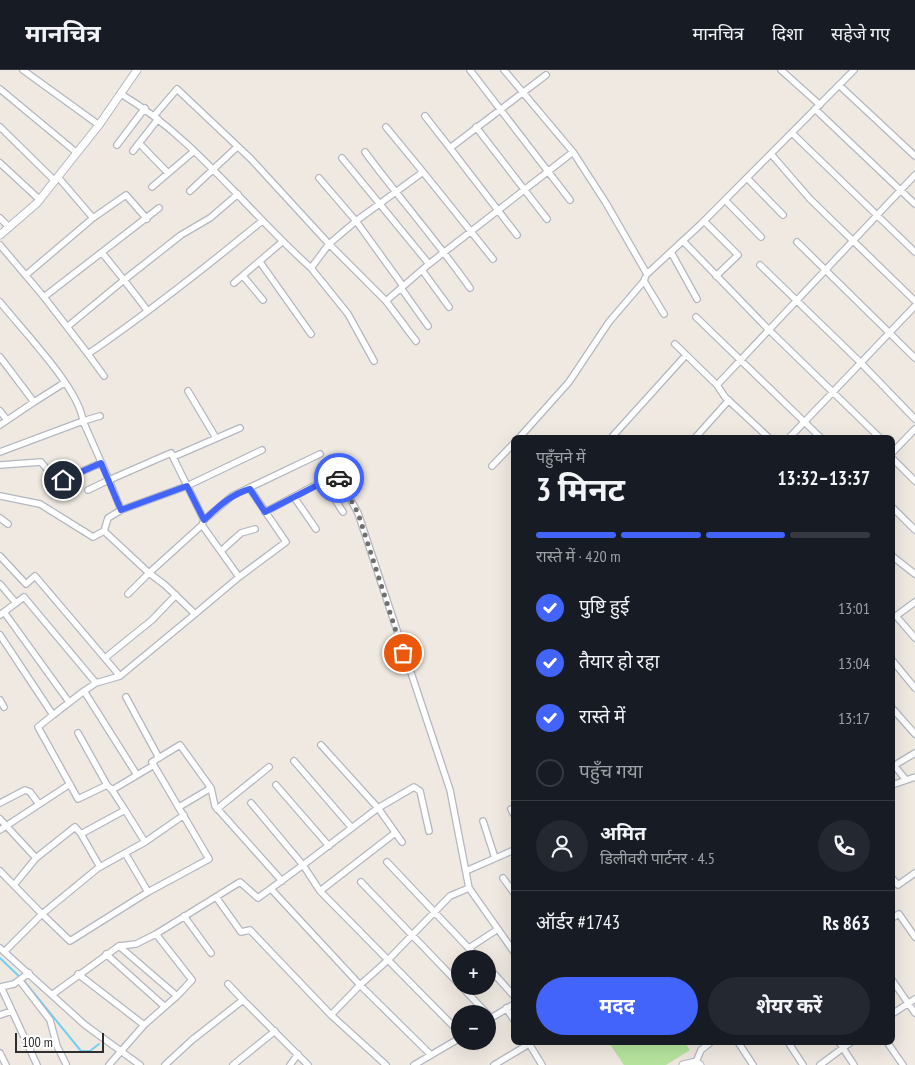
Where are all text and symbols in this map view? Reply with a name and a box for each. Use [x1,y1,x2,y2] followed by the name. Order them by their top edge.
[25,18,101,49] text: मानचित्र
[692,22,744,45] text: मानचित्र
[772,22,803,45] text: दिशा
[831,22,890,45] text: सहेजे गए
[536,447,586,467] text: पहुँचने में
[314,453,364,503] courier
[42,459,84,501] pin
[325,464,353,492] icon: car
[49,466,77,494] icon: home
[777,466,870,490] text: 13:32–13:37
[536,468,625,510] text: 3 मिनट
[536,546,621,566] text: रास्ते में · 420 m
[536,594,564,622] icon: check
[579,594,629,618] text: पुष्टि हुई
[838,598,870,618] text: 13:01
[382,632,424,674] pin
[389,639,417,667] icon: bag
[536,649,564,677] icon: check
[579,649,659,673] text: तैयार हो रहा
[838,653,870,673] text: 13:04
[536,704,564,732] icon: check
[579,704,625,728] text: रास्ते में
[838,708,870,728] text: 13:17
[579,759,643,783] text: पहुँच गया
[536,820,588,872] button: person
[818,820,870,872] button: phone
[600,821,646,845] text: अमित
[600,848,715,868] text: डिलीवरी पार्टनर · 4.5
[536,910,620,934] text: ऑर्डर #1743
[823,911,870,935] text: Rs 863
[451,950,496,1050] map controls
[451,950,496,995] button: +
[536,977,698,1035] button: मदद
[708,977,870,1035] button: शेयर करें
[451,1005,496,1050] button: −
[15,1030,104,1053] scale bar
[22,1033,53,1051] text: 100 m

